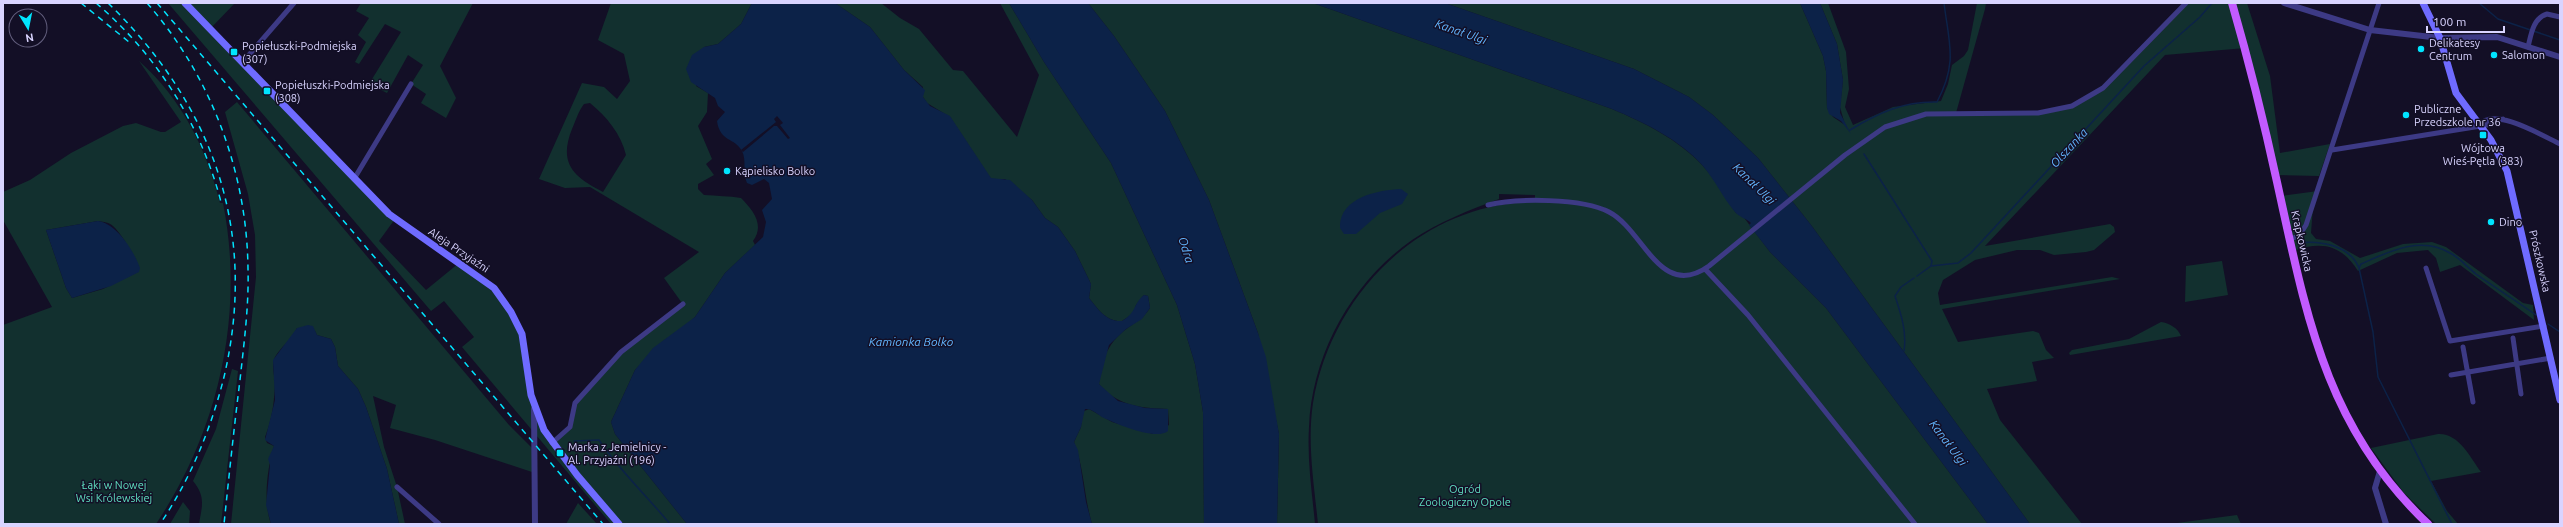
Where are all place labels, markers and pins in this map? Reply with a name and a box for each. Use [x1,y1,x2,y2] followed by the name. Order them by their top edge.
[2429,37,2481,62] place label: Delikatesy Centrum
[242,40,357,66] place label: Popiełuszki-Podmiejska (307)
[2416,44,2426,54] marker: Delikatesy Centrum
[229,47,239,57] marker: Popiełuszki-Podmiejska (307)
[2502,49,2545,61] place label: Salomon
[2489,50,2499,60] marker: Salomon
[275,79,390,105] place label: Popiełuszki-Podmiejska (308)
[262,86,272,96] marker: Popiełuszki-Podmiejska (308)
[2414,103,2501,128] place label: Publiczne Przedszkole nr 36
[2401,110,2411,120] marker: Publiczne Przedszkole nr 36
[2478,130,2488,140] marker: Wójtowa Wieś-Pętla (383)
[2443,142,2523,168] place label: Wójtowa Wieś-Pętla (383)
[735,165,815,177] place label: Kąpielisko Bolko
[722,166,732,176] marker: Kąpielisko Bolko
[2499,216,2522,228] place label: Dino
[2486,217,2496,227] marker: Dino
[568,441,666,467] place label: Marka z Jemielnicy - Al. Przyjaźni (196)
[555,448,565,458] marker: Marka z Jemielnicy - Al. Przyjaźni (196)

